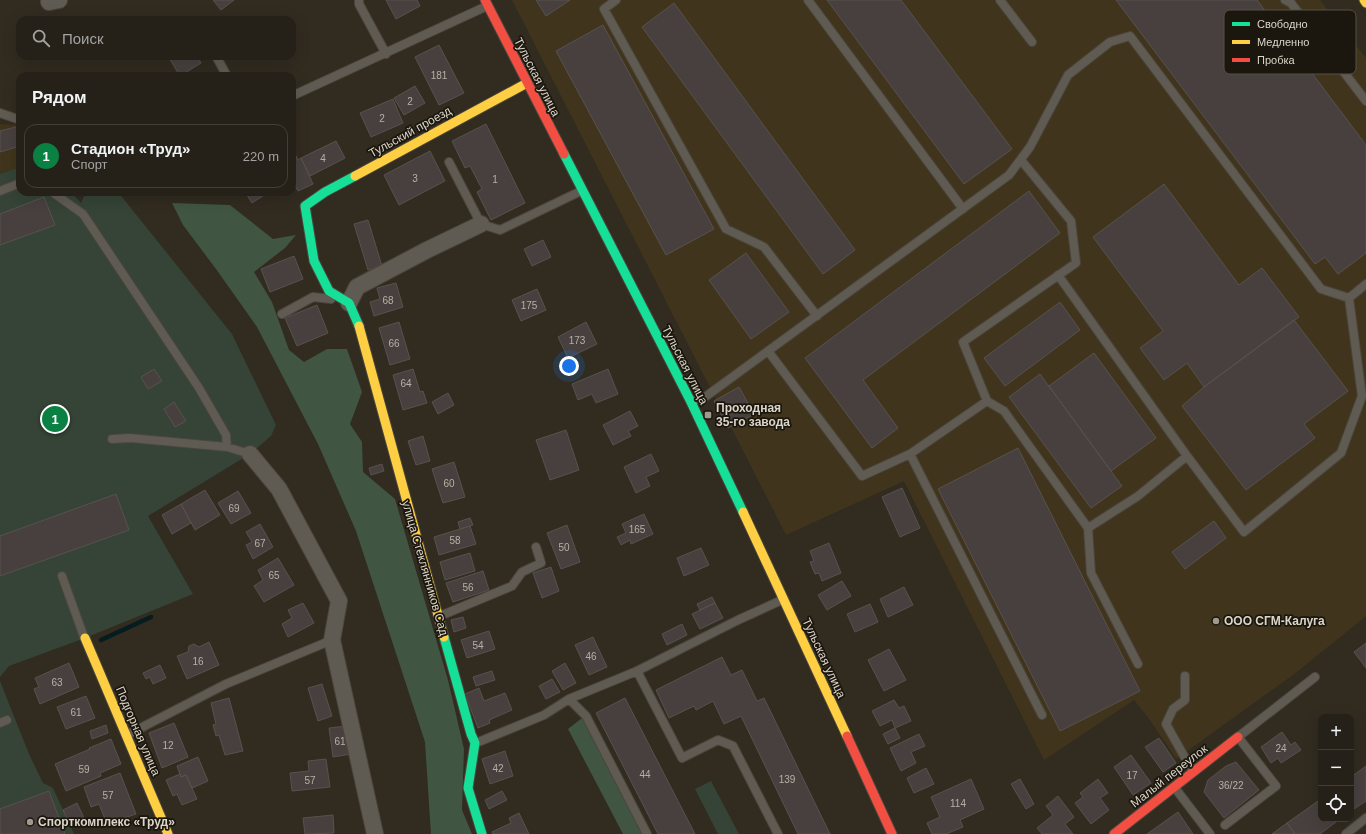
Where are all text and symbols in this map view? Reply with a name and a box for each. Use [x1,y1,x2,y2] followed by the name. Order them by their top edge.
[1224,10,1356,74] legend
[16,16,296,60] search box
[1257,18,1308,30] text: Свободно
[30,27,52,49] icon: search
[62,30,104,47] text: Поиск
[511,35,563,119] street label: Тульская улица
[1257,36,1309,48] text: Медленно
[1257,54,1295,66] text: Пробка
[431,70,448,81] house number: 181
[32,88,87,107] text: Рядом
[407,96,413,107] house number: 2
[366,104,454,160] street label: Тульский проезд
[379,113,385,124] house number: 2
[71,140,190,157] text: Стадион «Труд»
[42,149,50,164] text: 1
[243,149,279,164] text: 220 m
[320,153,326,164] house number: 4
[71,157,108,172] text: Спорт
[412,173,418,184] house number: 3
[492,174,498,185] house number: 1
[382,295,394,306] house number: 68
[521,300,538,311] house number: 175
[659,323,711,407] street label: Тульская улица
[569,335,586,346] house number: 173
[388,338,400,349] house number: 66
[559,356,579,376] your location
[400,378,412,389] house number: 64
[716,401,790,429] place label: Проходная 35-го завода
[42,404,68,434] pin: 1
[703,410,713,420] marker: Проходная 35-го завода
[443,478,455,489] house number: 60
[399,499,451,637] street label: улица Стеклянников Сад
[228,503,240,514] house number: 69
[629,524,646,535] house number: 165
[449,535,461,546] house number: 58
[254,538,266,549] house number: 67
[558,542,570,553] house number: 50
[268,570,280,581] house number: 65
[462,582,474,593] house number: 56
[1224,614,1325,628] place label: ООО СГМ-Калуга
[799,616,849,701] street label: Тульская улица
[1211,616,1221,626] marker: ООО СГМ-Калуга
[472,640,484,651] house number: 54
[585,651,597,662] house number: 46
[192,656,204,667] house number: 16
[51,677,63,688] house number: 63
[113,684,163,778] street label: Подгорная улица
[70,707,82,718] house number: 61
[1318,714,1354,822] map controls
[1318,714,1354,750] button: +
[334,736,346,747] house number: 61
[162,740,174,751] house number: 12
[1128,741,1211,810] street label: Малый переулок
[1275,743,1287,754] house number: 24
[1318,750,1354,786] button: −
[492,763,504,774] house number: 42
[78,764,90,775] house number: 59
[639,769,651,780] house number: 44
[1126,770,1138,781] house number: 17
[779,774,796,785] house number: 139
[304,775,316,786] house number: 57
[1218,780,1244,791] house number: 36/22
[1318,786,1354,822] button: locate
[102,790,114,801] house number: 57
[950,798,966,809] house number: 114
[38,815,175,829] place label: Спорткомплекс «Труд»
[25,817,35,827] marker: Спорткомплекс «Труд»

